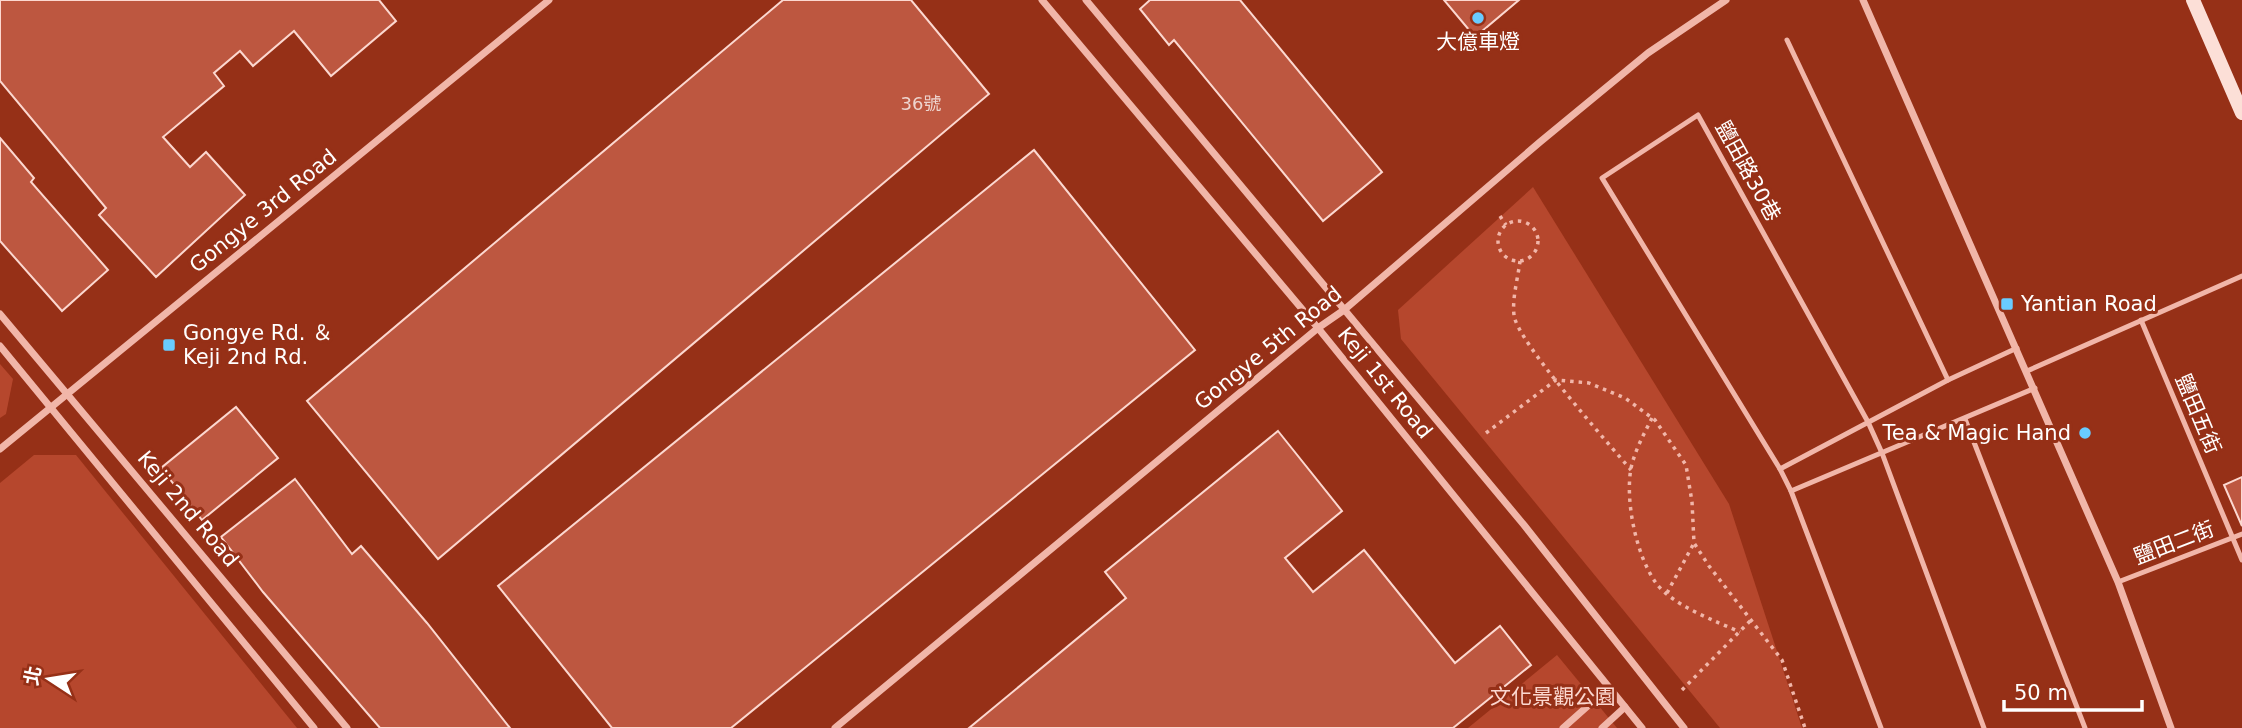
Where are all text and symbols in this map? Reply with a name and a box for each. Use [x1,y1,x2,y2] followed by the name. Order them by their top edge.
[1470,10,1486,26] marker: 大億車燈
[1436,30,1520,54] place label: 大億車燈
[901,93,941,114] house number: 36號
[1711,117,1785,225] street label: 鹽田路30巷
[185,144,341,278] street label: Gongye 3rd Road
[1190,281,1346,415] street label: Gongye 5th Road
[2020,292,2157,316] place label: Yantian Road
[1999,296,2015,312] marker: Yantian Road
[183,321,333,369] place label: Gongye Rd. ＆ Keji 2nd Rd.
[1333,323,1437,443] street label: Keji 1st Road
[161,337,177,353] marker: Gongye Rd. ＆ Keji 2nd Rd.
[2171,371,2225,457] street label: 鹽田五街
[1882,421,2071,445] place label: Tea & Magic Hand
[2077,425,2093,441] marker: Tea & Magic Hand
[133,446,243,572] street label: Keji 2nd Road
[2130,517,2218,569] street label: 鹽田二街
[14,644,84,714] north arrow
[20,664,45,687] text: 北
[2004,668,2142,712] scale bar
[2014,681,2068,705] text: 50 m
[1490,685,1616,709] park label: 文化景觀公園

